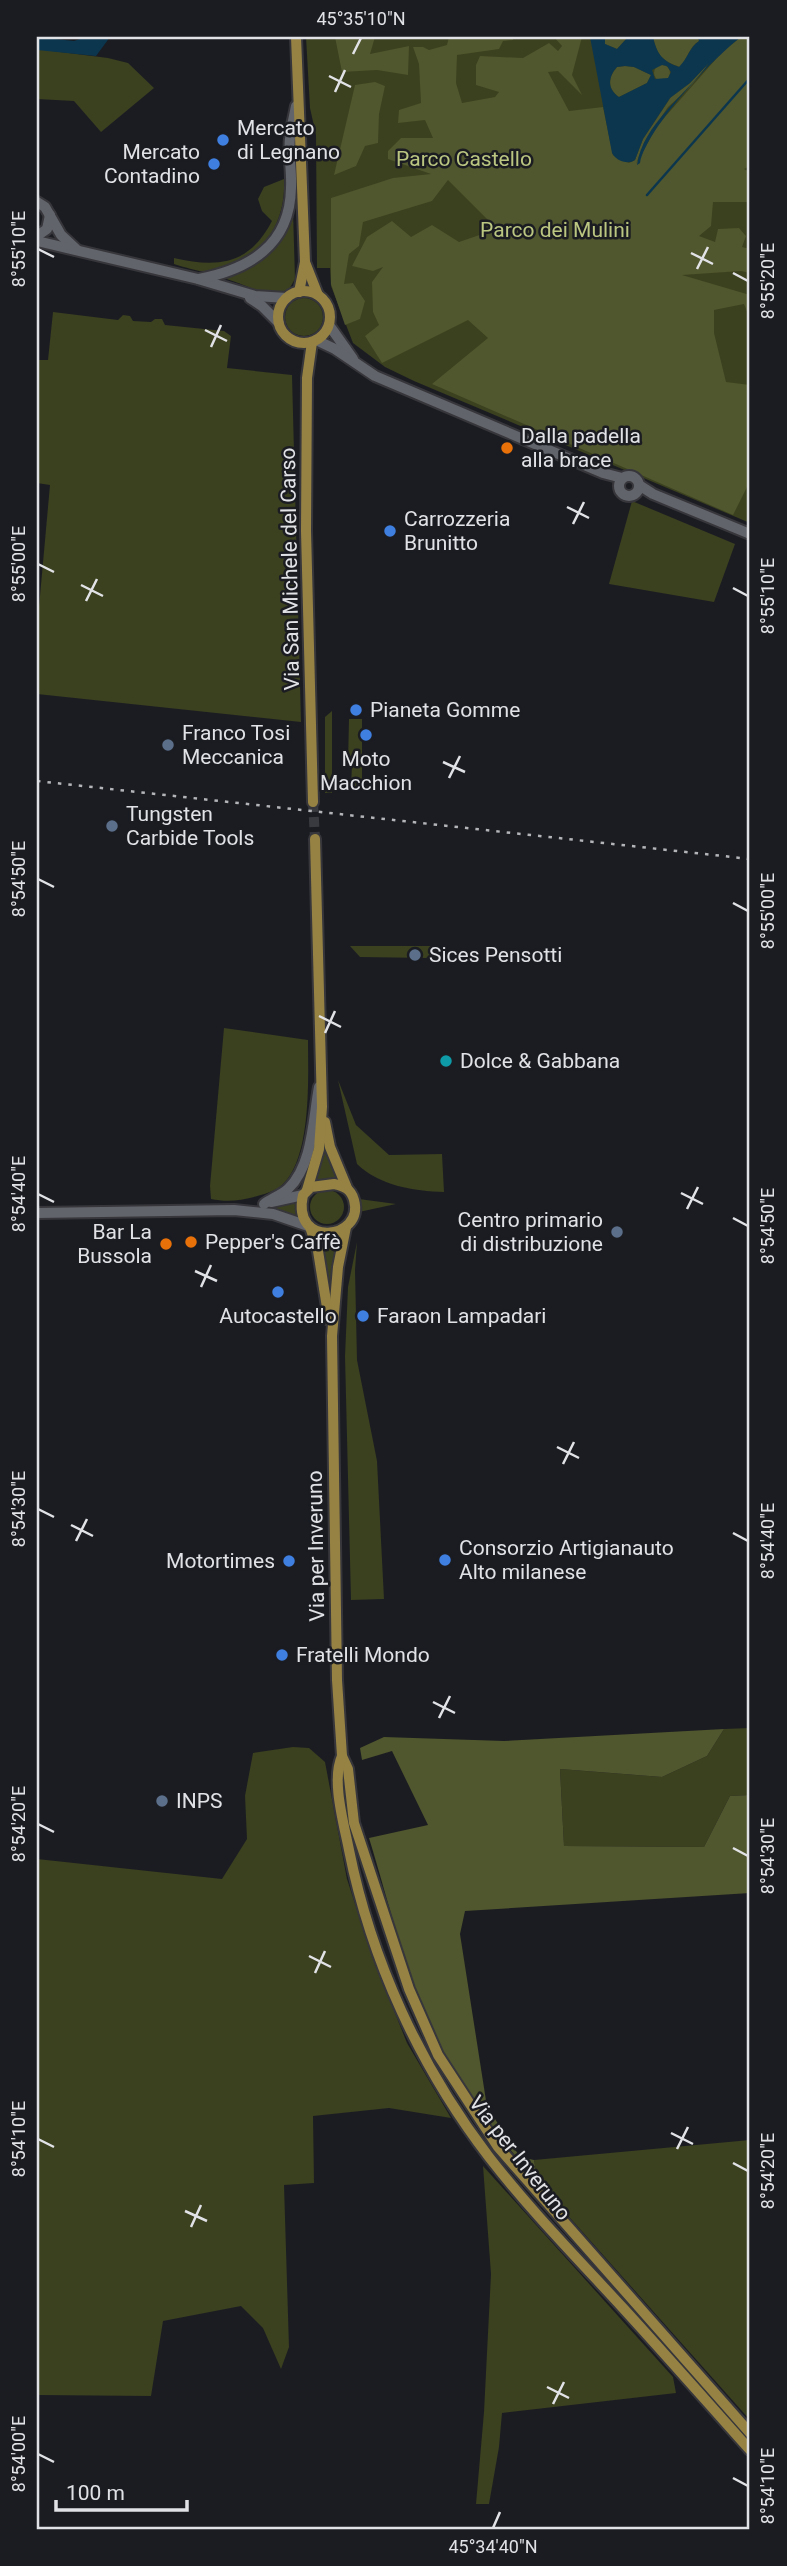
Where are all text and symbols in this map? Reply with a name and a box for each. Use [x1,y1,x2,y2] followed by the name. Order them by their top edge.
[316,8,406,29] text: 45°35'10"N
[237,116,340,164] place label: Mercato di Legnano
[215,132,231,148] marker: Mercato di Legnano
[104,140,200,188] place label: Mercato Contadino
[396,147,532,171] park label: Parco Castello
[206,156,222,172] marker: Mercato Contadino
[8,211,29,287] text: 8°55'10"E
[480,218,630,242] park label: Parco dei Mulini
[757,243,778,319] text: 8°55'20"E
[521,424,641,472] place label: Dalla padella alla brace
[499,440,515,456] marker: Dalla padella alla brace
[276,447,304,691] street label: Via San Michele del Carso
[404,507,510,555] place label: Carrozzeria Brunitto
[382,523,398,539] marker: Carrozzeria Brunitto
[8,526,29,602] text: 8°55'00"E
[757,558,778,634] text: 8°55'10"E
[370,698,520,722] place label: Pianeta Gomme
[348,702,364,718] marker: Pianeta Gomme
[182,721,290,769] place label: Franco Tosi Meccanica
[358,727,374,743] marker: Moto Macchion
[160,737,176,753] marker: Franco Tosi Meccanica
[320,747,412,795] place label: Moto Macchion
[126,802,254,850] place label: Tungsten Carbide Tools
[104,818,120,834] marker: Tungsten Carbide Tools
[8,841,29,917] text: 8°54'50"E
[757,873,778,949] text: 8°55'00"E
[429,943,562,967] place label: Sices Pensotti
[407,947,423,963] marker: Sices Pensotti
[460,1049,620,1073] place label: Dolce & Gabbana
[438,1053,454,1069] marker: Dolce & Gabbana
[8,1156,29,1232] text: 8°54'40"E
[757,1188,778,1264] text: 8°54'50"E
[458,1208,603,1256] place label: Centro primario di distribuzione
[77,1220,152,1268] place label: Bar La Bussola
[609,1224,625,1240] marker: Centro primario di distribuzione
[205,1230,341,1254] place label: Pepper's Caffè
[183,1234,199,1250] marker: Pepper's Caffè
[158,1236,174,1252] marker: Bar La Bussola
[270,1284,286,1300] marker: Autocastello
[219,1304,337,1328] place label: Autocastello
[377,1304,546,1328] place label: Faraon Lampadari
[355,1308,371,1324] marker: Faraon Lampadari
[303,1470,329,1622] street label: Via per Inveruno
[8,1471,29,1547] text: 8°54'30"E
[757,1503,778,1579] text: 8°54'40"E
[459,1536,674,1584] place label: Consorzio Artigianauto Alto milanese
[166,1549,275,1573] place label: Motortimes
[437,1552,453,1568] marker: Consorzio Artigianauto Alto milanese
[281,1553,297,1569] marker: Motortimes
[296,1643,430,1667] place label: Fratelli Mondo
[274,1647,290,1663] marker: Fratelli Mondo
[8,1786,29,1862] text: 8°54'20"E
[176,1789,222,1813] place label: INPS
[154,1793,170,1809] marker: INPS
[757,1818,778,1894] text: 8°54'30"E
[464,2091,576,2225] street label: Via per Inveruno
[8,2101,29,2177] text: 8°54'10"E
[757,2133,778,2209] text: 8°54'20"E
[8,2416,29,2492] text: 8°54'00"E
[757,2448,778,2524] text: 8°54'10"E
[56,2468,187,2512] scale bar
[66,2481,125,2505] text: 100 m
[448,2536,538,2557] text: 45°34'40"N

